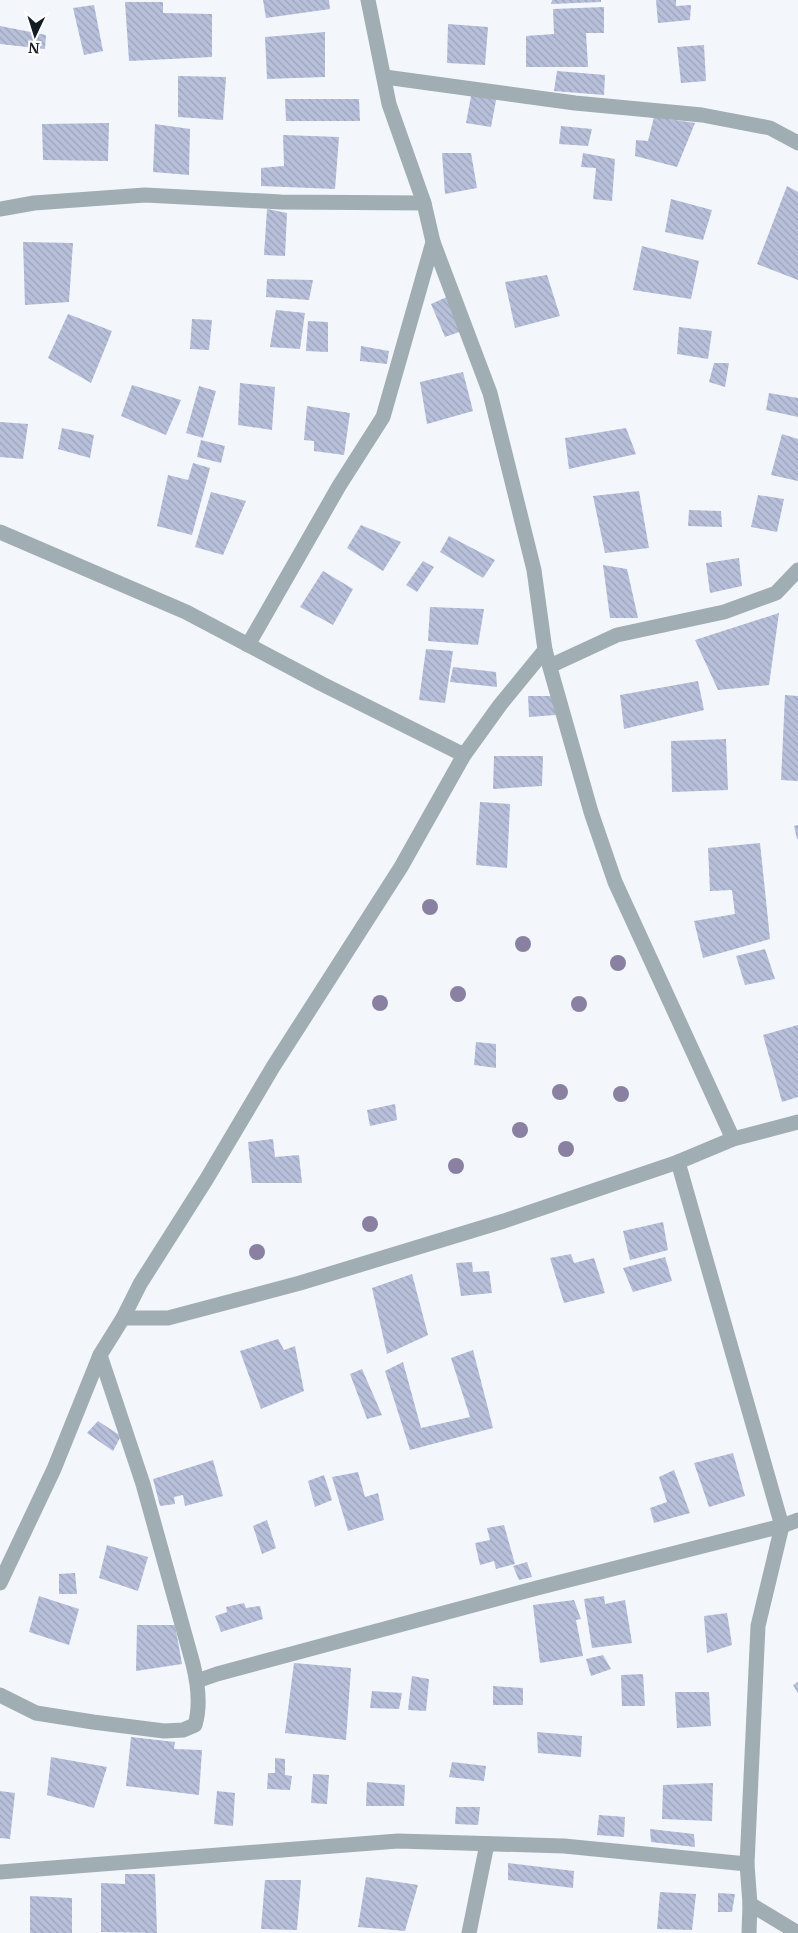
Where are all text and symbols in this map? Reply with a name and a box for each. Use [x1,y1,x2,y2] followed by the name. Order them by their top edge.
[10,10,60,60] north arrow
[28,39,40,57] text: N

